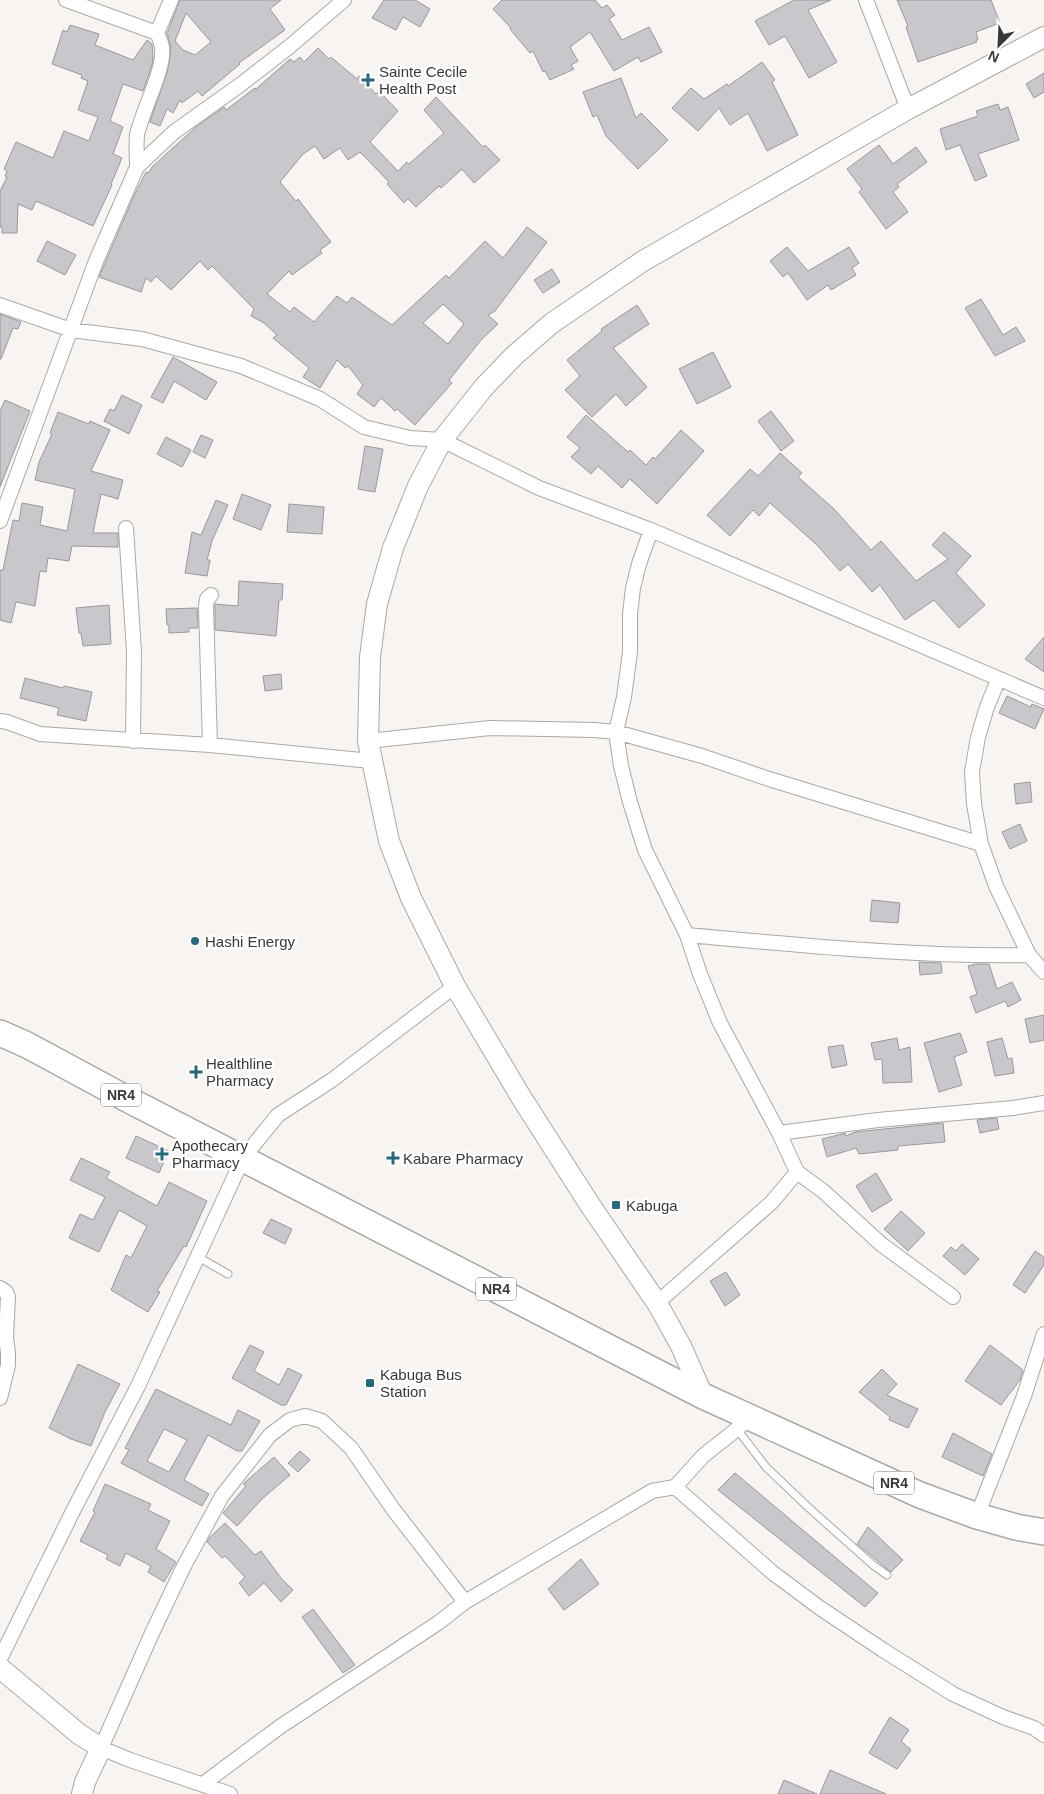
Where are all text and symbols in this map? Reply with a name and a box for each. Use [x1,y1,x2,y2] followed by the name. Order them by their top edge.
[974,20,1024,70] north arrow
[986,48,1002,66] text: N
[379,63,467,97] place label: Sainte Cecile Health Post
[361,73,375,87] marker: Sainte Cecile Health Post
[205,933,296,950] place label: Hashi Energy
[189,935,201,947] marker: Hashi Energy
[206,1055,274,1089] place label: Healthline Pharmacy
[190,1066,202,1078] marker: Healthline Pharmacy
[101,1084,141,1106] road number: NR4
[172,1137,248,1171] place label: Apothecary Pharmacy
[156,1148,168,1160] marker: Apothecary Pharmacy
[403,1150,524,1167] place label: Kabare Pharmacy
[387,1152,399,1164] marker: Kabare Pharmacy
[626,1197,678,1214] place label: Kabuga
[610,1199,622,1211] marker: Kabuga
[476,1278,516,1300] road number: NR4
[380,1366,462,1400] place label: Kabuga Bus Station
[364,1377,376,1389] marker: Kabuga Bus Station
[874,1472,914,1495] road number: NR4

